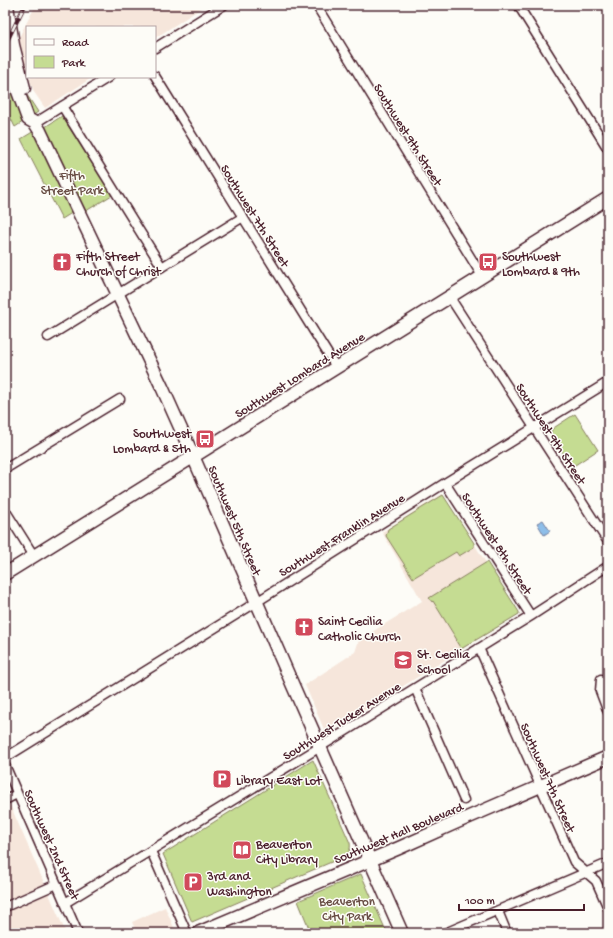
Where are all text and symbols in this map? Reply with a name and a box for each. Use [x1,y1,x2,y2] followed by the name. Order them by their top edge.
[26,26,156,78] legend
[62,37,89,51] text: Road
[61,57,87,71] text: Park
[369,81,445,191] street label: Southwest 9th Street
[216,162,292,272] street label: Southwest 7th Street
[41,169,104,199] park label: Fifth Street Park
[75,250,162,280] place label: Fifth Street Church of Christ
[502,250,580,280] place label: Southwest Lombard & 9th
[51,251,73,273] church icon: Fifth Street Church of Christ
[477,251,499,273] bus stop icon: Southwest Lombard & 9th
[233,330,368,422] street label: Southwest Lombard Avenue
[512,381,589,489] street label: Southwest 9th Street
[113,427,193,457] place label: Southwest Lombard & 5th
[194,428,216,450] bus stop icon: Southwest Lombard & 5th
[204,464,264,580] street label: Southwest 5th Street
[277,491,408,581] street label: Southwest Franklin Avenue
[457,491,535,599] street label: Southwest 8th Street
[318,615,401,645] place label: Saint Cecilia Catholic Church
[293,616,315,638] church icon: Saint Cecilia Catholic Church
[417,648,470,678] place label: St. Cecilia School
[392,649,414,671] school or university icon: St. Cecilia School
[281,680,404,764] street label: Southwest Tucker Avenue
[516,721,578,836] street label: Southwest 7th Street
[211,768,233,790] parking icon: Library East Lot
[236,774,323,789] place label: Library East Lot
[20,788,82,904] street label: Southwest 2nd Street
[332,800,467,868] street label: Southwest Hall Boulevard
[255,838,319,868] place label: Beaverton City Library
[231,839,253,861] library icon: Beaverton City Library
[206,870,272,900] place label: 3rd and Washington
[182,871,204,893] parking icon: 3rd and Washington
[459,886,584,912] scale bar
[318,895,376,925] park label: Beaverton City Park
[464,895,495,909] text: 100 m

